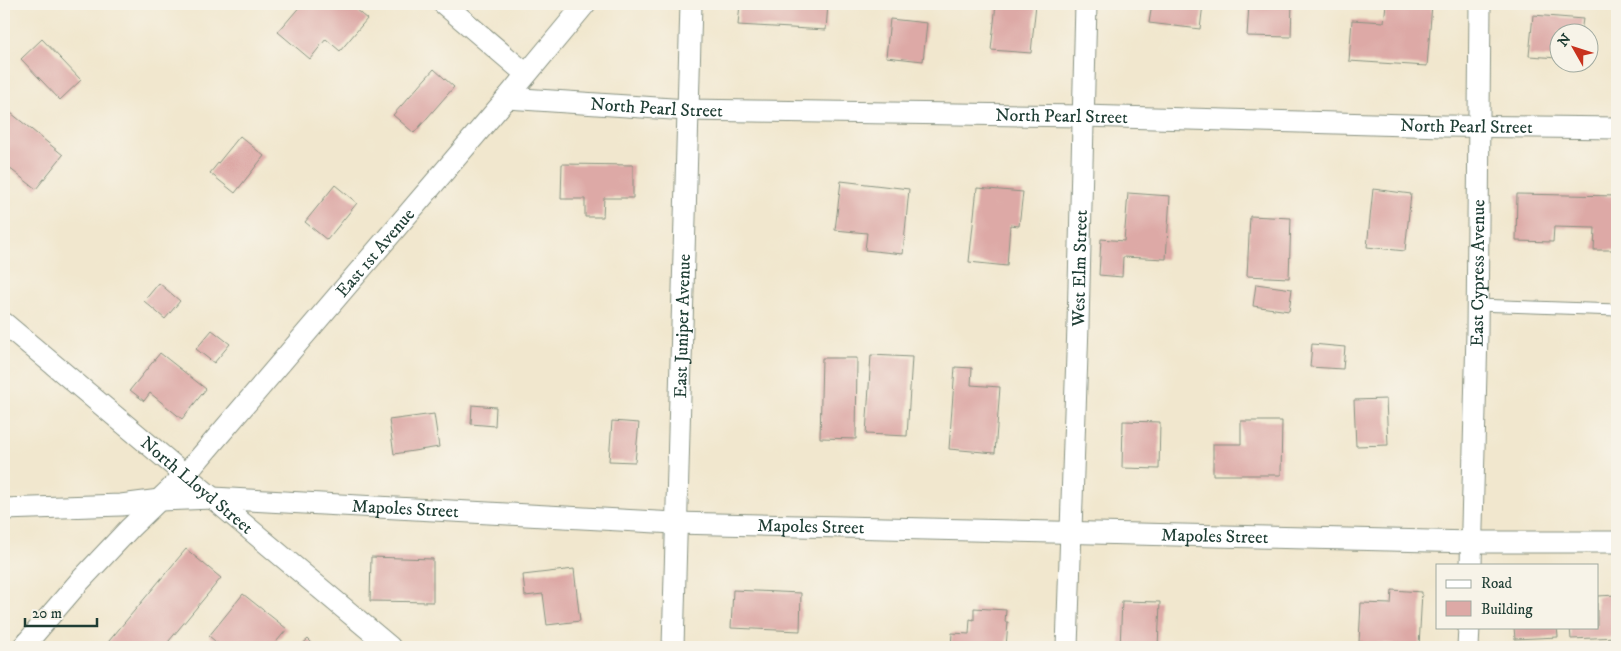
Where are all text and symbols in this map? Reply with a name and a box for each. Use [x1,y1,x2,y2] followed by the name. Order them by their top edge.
[1548,22,1598,72] north arrow
[1554,30,1576,51] text: N
[590,94,723,123] street label: North Pearl Street
[995,105,1128,129] street label: North Pearl Street
[1400,115,1533,139] street label: North Pearl Street
[1467,199,1490,347] street label: East Cypress Avenue
[332,204,420,302] street label: East 1st Avenue
[1068,209,1093,328] street label: West Elm Street
[670,254,696,399] street label: East Juniper Avenue
[136,432,257,539] street label: North Lloyd Street
[351,496,460,523] street label: Mapoles Street
[757,515,865,540] street label: Mapoles Street
[1161,525,1269,549] street label: Mapoles Street
[1436,564,1598,628] legend
[1481,574,1513,593] text: Road
[25,596,98,628] scale bar
[1481,600,1533,619] text: Building
[32,604,62,623] text: 20 m

